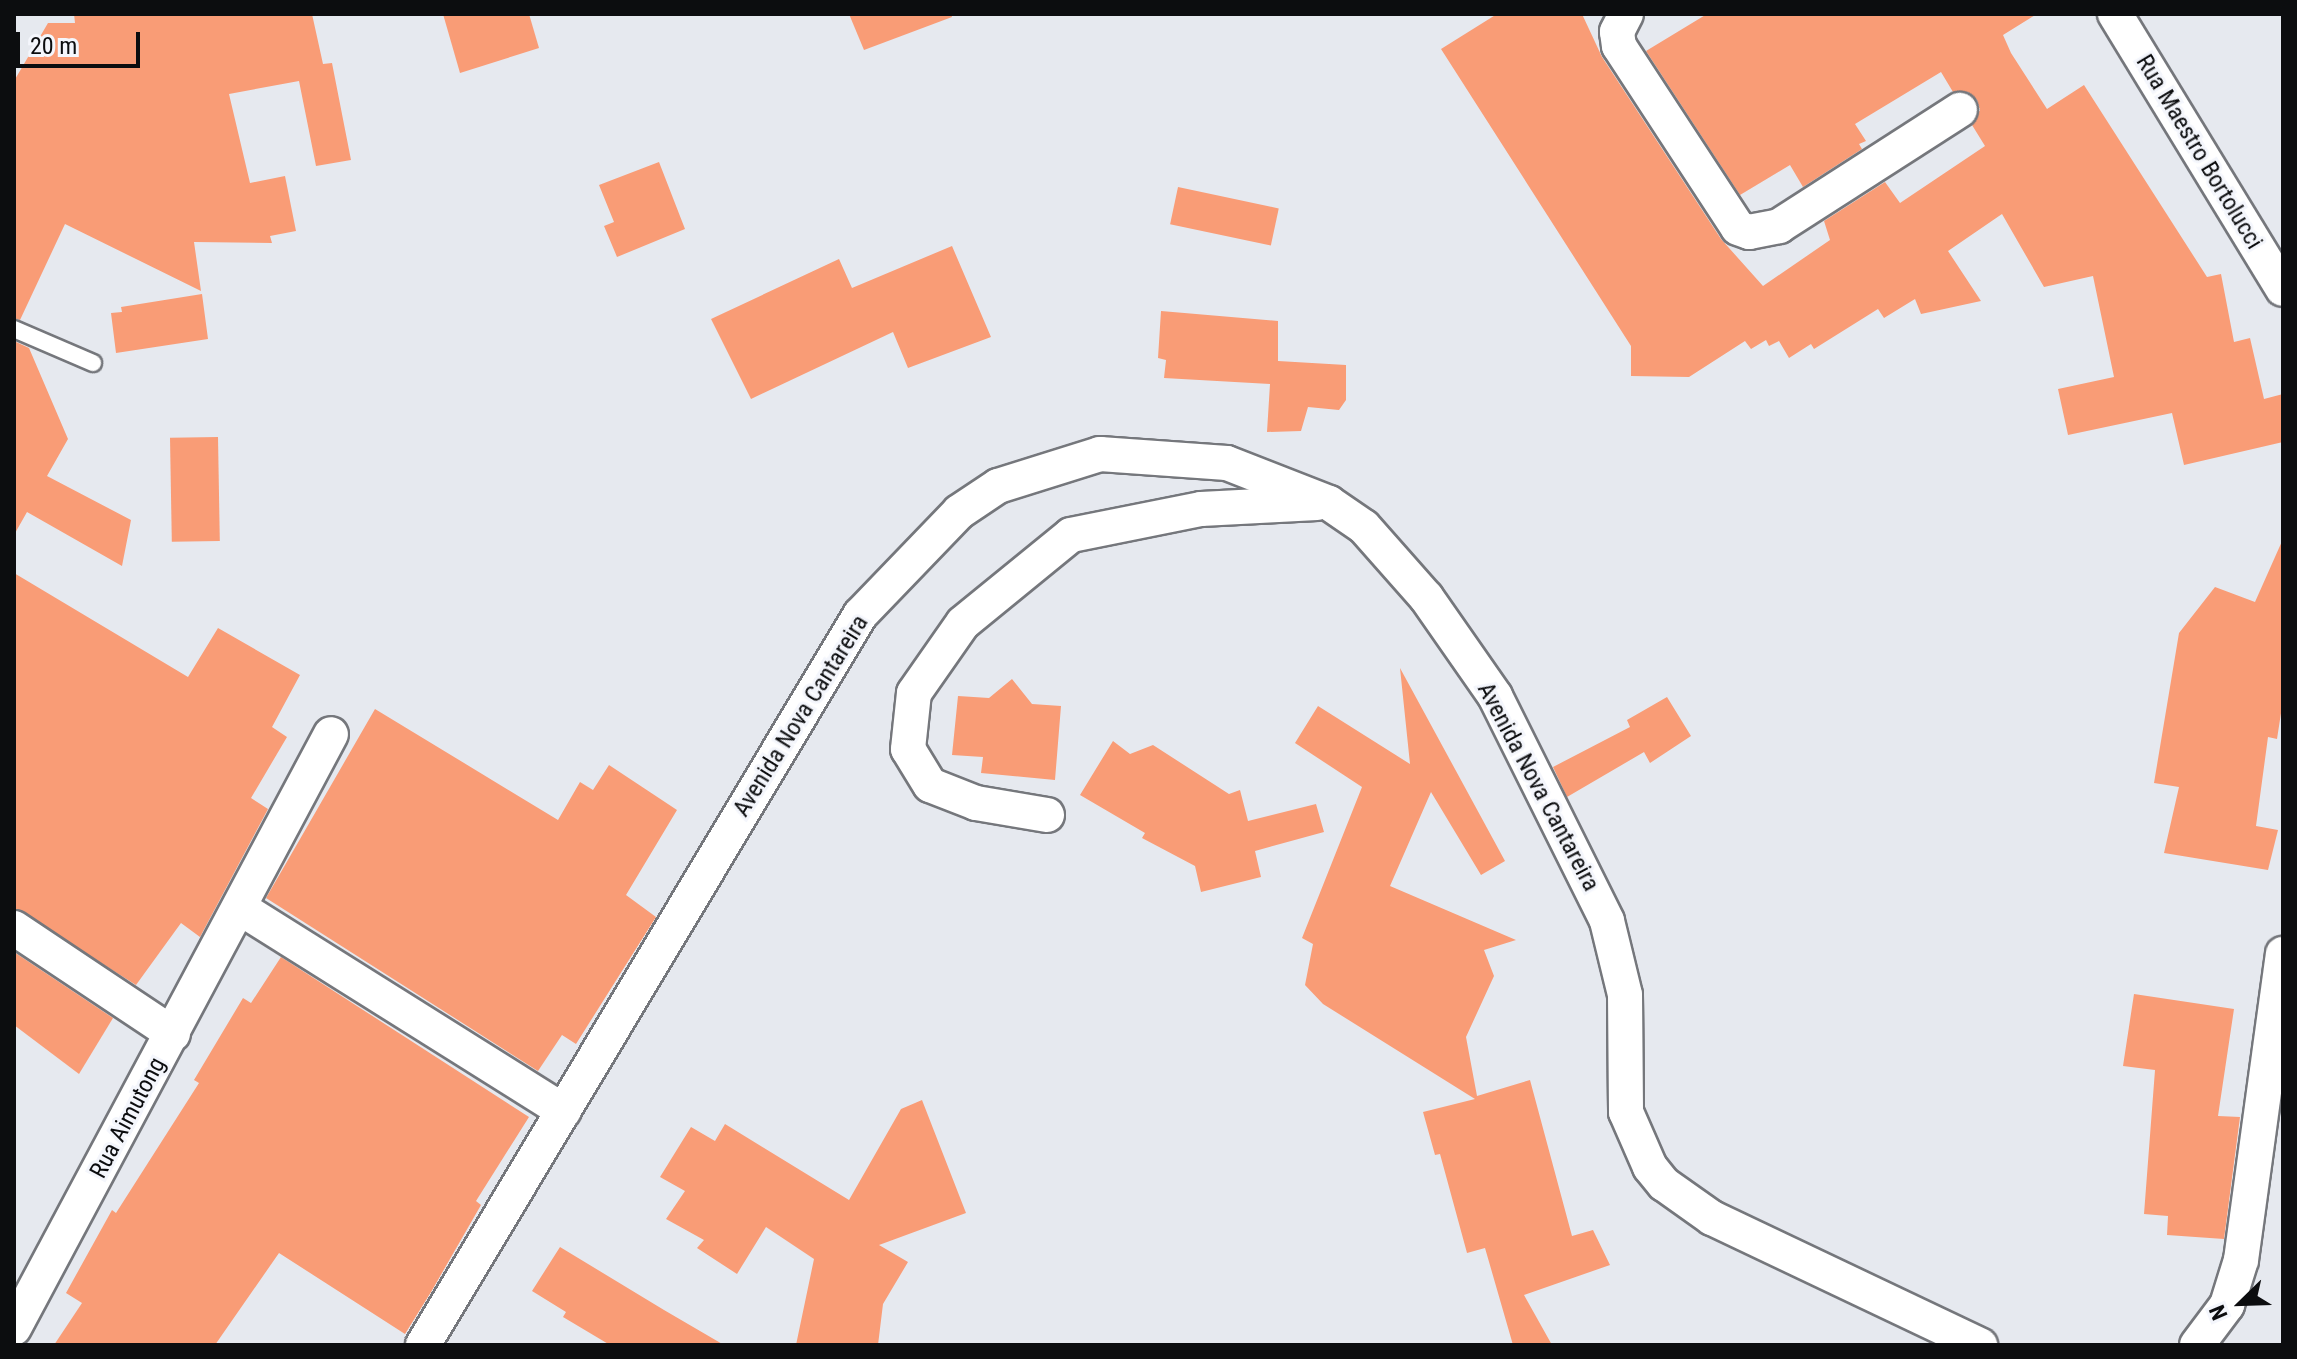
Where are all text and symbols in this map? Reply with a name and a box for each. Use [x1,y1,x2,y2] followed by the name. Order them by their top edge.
[20,16,144,66] scale bar
[30,32,77,60] text: 20 m
[2130,50,2268,254] street label: Rua Maestro Bortolucci
[727,610,875,822] street label: Avenida Nova Cantareira
[1471,678,1605,896] street label: Avenida Nova Cantareira
[84,1053,172,1183] street label: Rua Aimutong
[2201,1263,2281,1343] north arrow
[2204,1301,2233,1324] text: N

